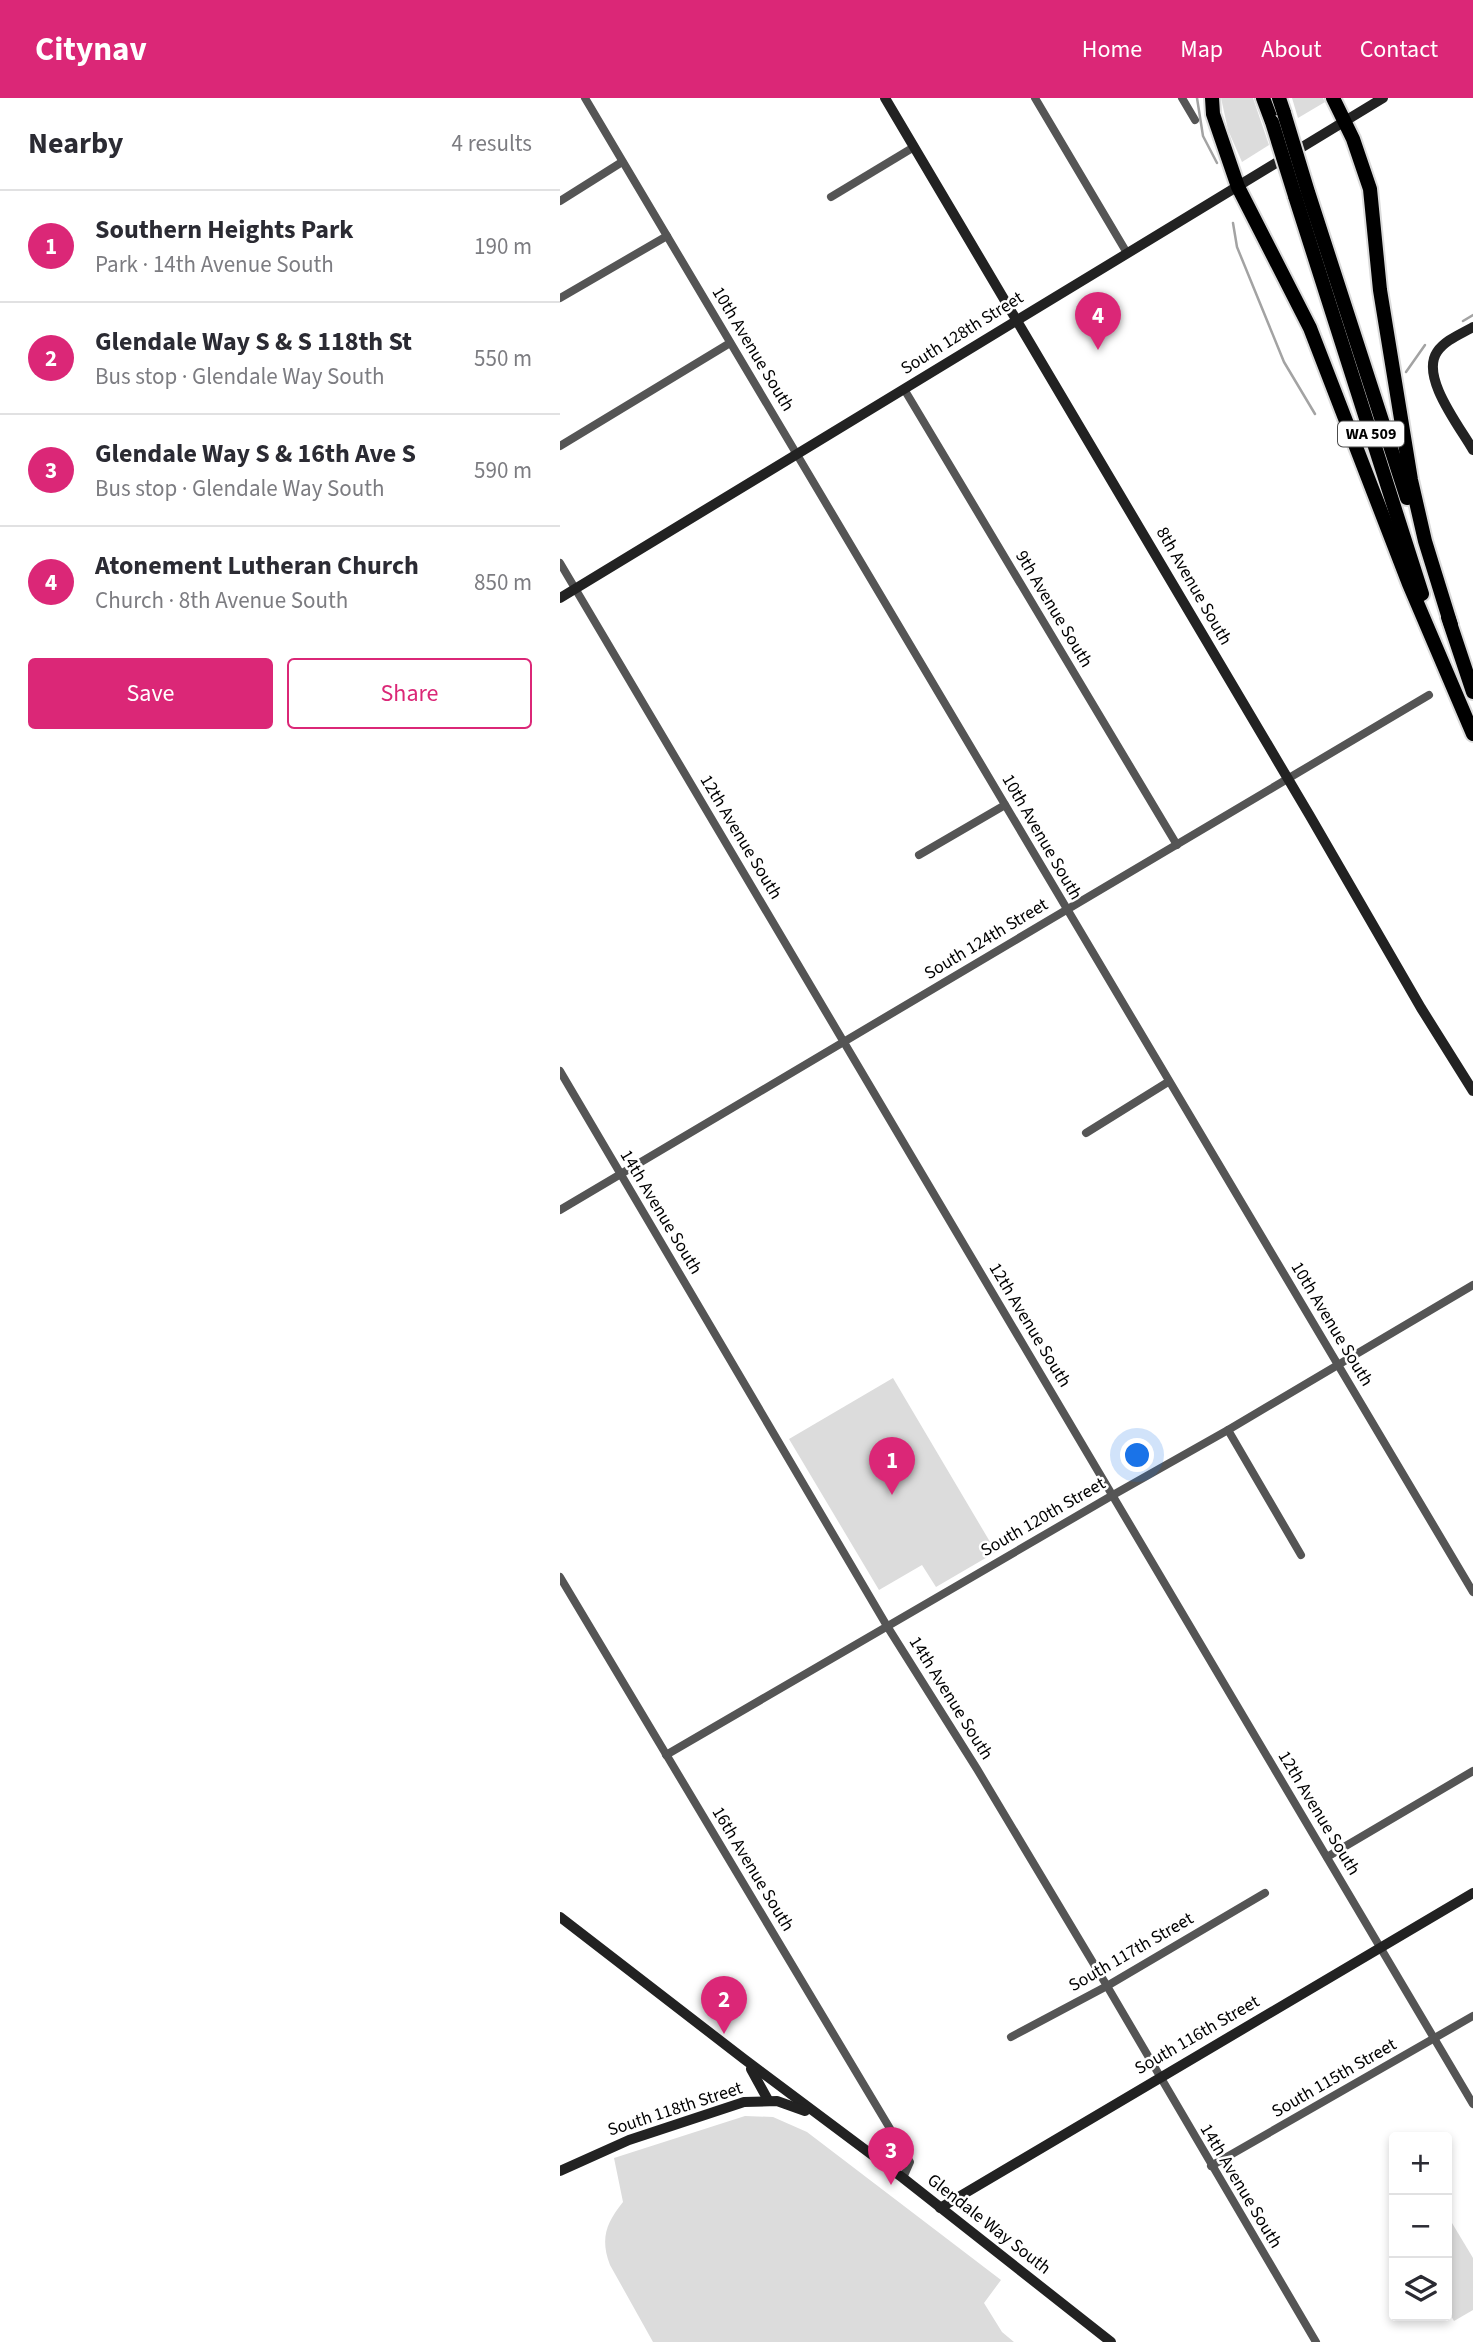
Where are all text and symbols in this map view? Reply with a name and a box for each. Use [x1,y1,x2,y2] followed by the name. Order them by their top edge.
[35,26,147,73] text: Citynav
[1082,32,1142,67] text: Home
[1180,32,1223,67] text: Map
[1261,32,1322,67] text: About
[1360,32,1438,67] text: Contact
[28,122,123,165] text: Nearby
[452,127,532,160] text: 4 results
[95,211,354,248] text: Southern Heights Park
[45,230,57,263] text: 1
[474,230,532,263] text: 190 m
[95,248,334,281] text: Park · 14th Avenue South
[706,282,800,416] street label: 10th Avenue South
[896,285,1028,381] street label: South 128th Street
[1075,292,1121,350] pin: 4
[95,323,412,360] text: Glendale Way S & S 118th St
[45,342,57,375] text: 2
[474,342,532,375] text: 550 m
[95,360,385,393] text: Bus stop · Glendale Way South
[1338,422,1404,446] road number: WA 509
[95,435,416,472] text: Glendale Way S & 16th Ave S
[45,454,57,487] text: 3
[474,454,532,487] text: 590 m
[95,472,385,505] text: Bus stop · Glendale Way South
[1150,522,1238,650] street label: 8th Avenue South
[1009,546,1099,672] street label: 9th Avenue South
[95,547,419,584] text: Atonement Lutheran Church
[45,566,57,599] text: 4
[474,566,532,599] text: 850 m
[95,584,348,617] text: Church · 8th Avenue South
[28,658,273,729] button: Save
[287,658,532,729] button: Share
[996,769,1088,905] street label: 10th Avenue South
[694,770,788,904] street label: 12th Avenue South
[920,892,1052,986] street label: South 124th Street
[614,1145,708,1279] street label: 14th Avenue South
[1285,1257,1379,1391] street label: 10th Avenue South
[983,1258,1077,1392] street label: 12th Avenue South
[869,1437,915,1495] pin: 1
[1120,1438,1154,1472] your location
[976,1471,1110,1563] street label: South 120th Street
[903,1631,999,1765] street label: 14th Avenue South
[1272,1746,1366,1880] street label: 12th Avenue South
[706,1802,800,1936] street label: 16th Avenue South
[1064,1906,1198,1998] street label: South 117th Street
[701,1976,747,2034] pin: 2
[1130,1989,1264,2081] street label: South 116th Street
[1267,2032,1401,2124] street label: South 115th Street
[605,2075,745,2143] street label: South 118th Street
[1194,2119,1288,2253] street label: 14th Avenue South
[868,2127,914,2185] pin: 3
[1389,2132,1452,2321] map controls
[1389,2132,1452,2195] button: +
[922,2168,1056,2280] street label: Glendale Way South
[1389,2195,1452,2258] button: −
[1389,2258,1452,2321] button: layers

